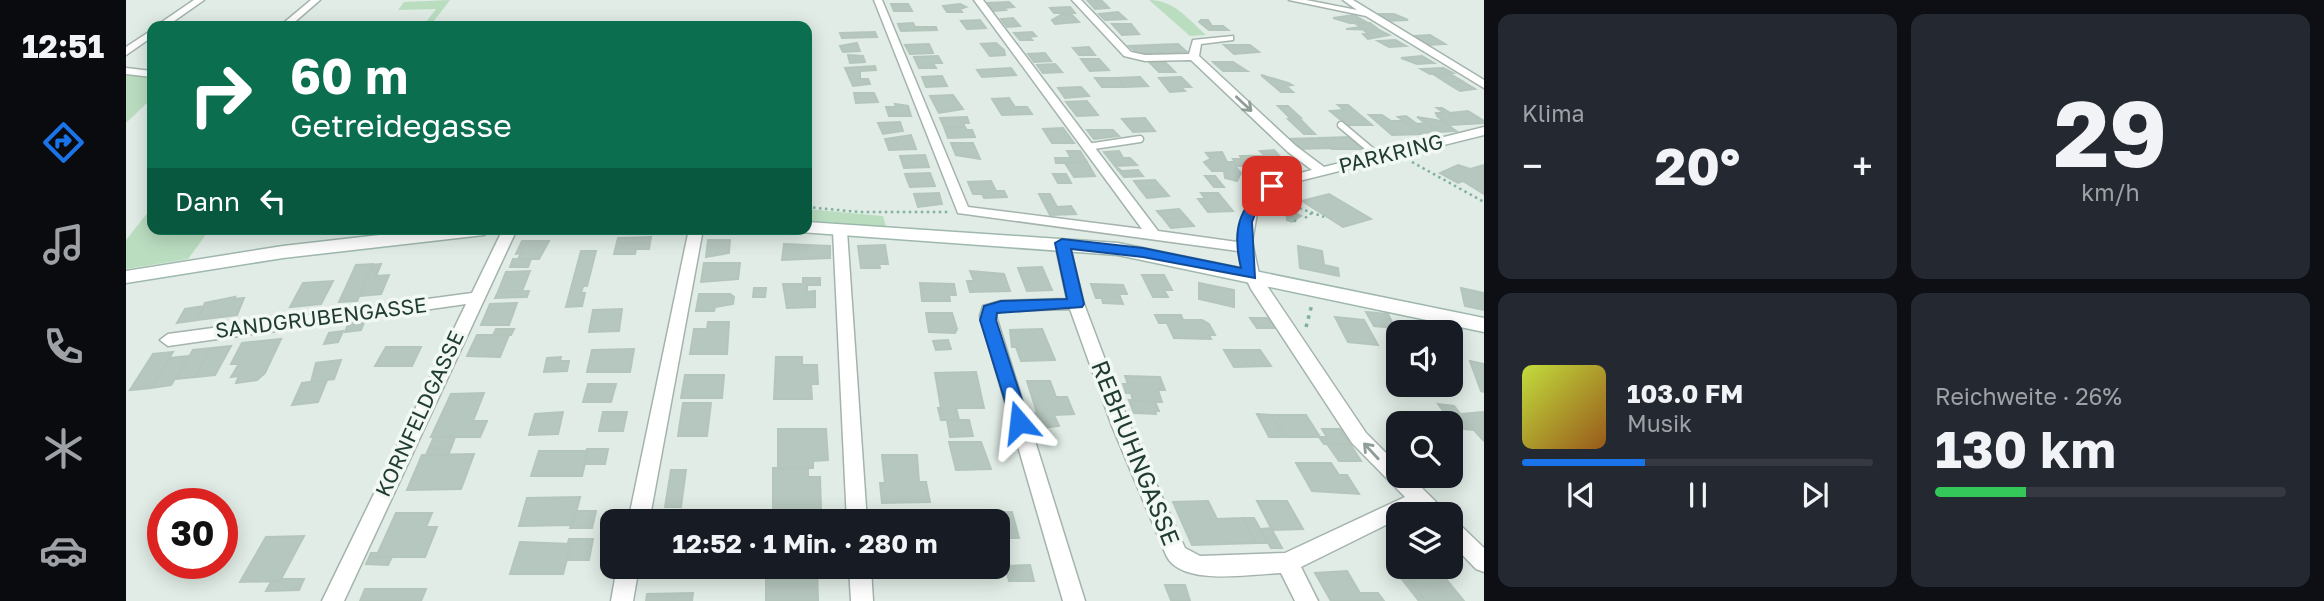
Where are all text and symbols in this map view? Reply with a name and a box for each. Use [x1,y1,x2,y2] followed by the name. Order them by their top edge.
[22,27,104,65] text: 12:51
[290,46,408,105] text: 60 m
[175,49,266,140] icon: right
[2054,78,2167,187] text: 29
[1235,96,1253,112] one-way arrow
[1522,99,1585,127] text: Klima
[290,106,512,144] text: Getreidegasse
[39,118,88,167] icon: directions
[1336,128,1446,179] street label: PARKRING
[1655,134,1740,196] text: 20°
[1522,143,1543,188] text: −
[1852,143,1873,188] text: +
[1242,156,1302,216] pin
[1253,167,1291,205] icon: arrive
[2081,178,2140,206] text: km/h
[254,182,292,220] icon: left
[175,186,240,217] text: Dann
[39,220,88,269] icon: music
[214,291,428,343] street label: SANDGRUBENGASSE
[1386,320,1463,579] map controls
[1386,320,1463,397] button: sound
[39,322,88,371] icon: phone
[369,327,469,501] street label: KORNFELDGASSE
[1086,356,1187,549] street label: REBHUHNGASSE
[1627,378,1743,409] text: 103.0 FM
[1935,382,2122,410] text: Reichweite · 26%
[982,385,1056,459] position arrow
[1627,409,1692,437] text: Musik
[1386,411,1463,488] button: search
[1935,417,2116,479] text: 130 km
[39,424,88,473] icon: climate
[1363,442,1379,460] one-way arrow
[1562,476,1600,514] icon: previous
[1679,476,1717,514] icon: pause
[1796,476,1834,514] icon: next
[147,488,238,579] speed limit sign: 30
[1386,502,1463,579] button: layers
[39,526,88,575] icon: car
[673,528,937,559] text: 12:52 · 1 Min. · 280 m

